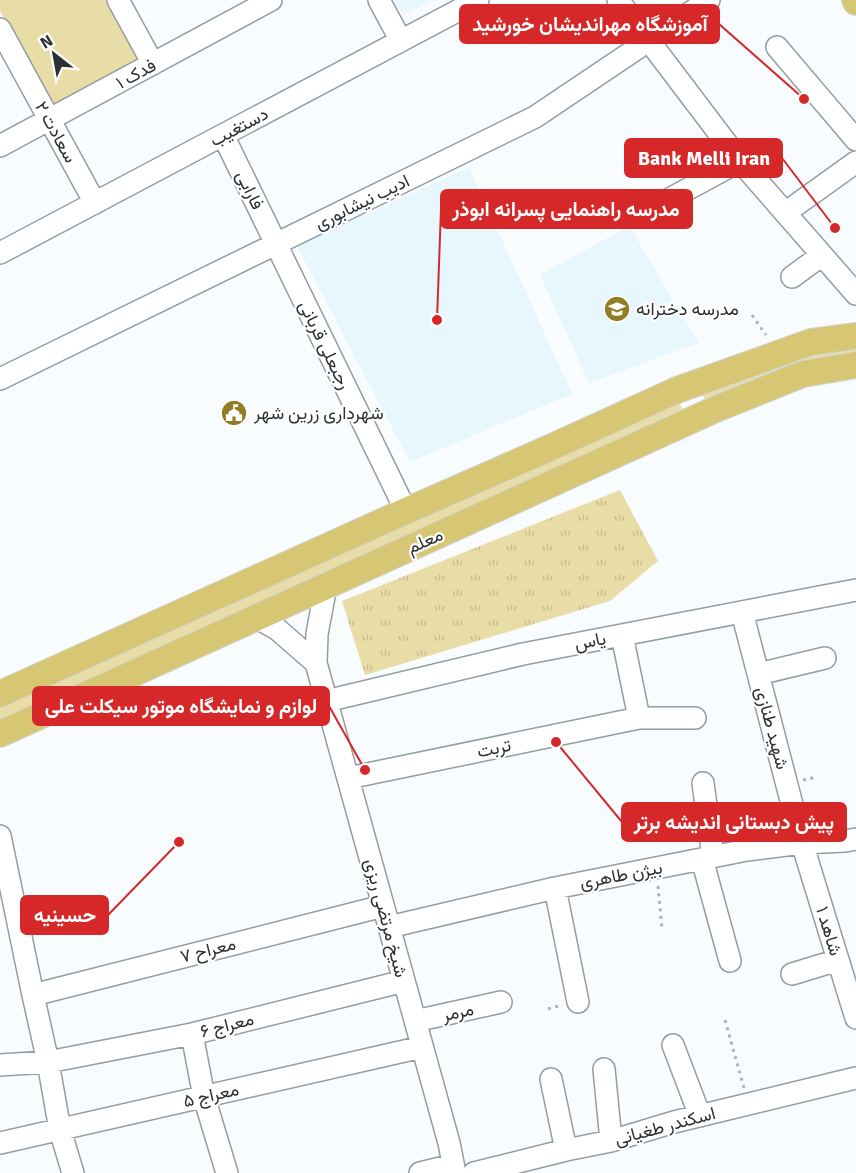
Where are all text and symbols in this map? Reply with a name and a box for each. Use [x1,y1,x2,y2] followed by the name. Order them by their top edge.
[460,5,719,43] callout: آموزشگاه مهراندیشان خورشید
[472,12,709,37] text: آموزشگاه مهراندیشان خورشید
[24,24,84,84] north arrow
[37,31,57,53] text: N
[112,54,160,94] street label: فدک ۱
[30,97,82,167] street label: سعادت ۲
[206,103,272,151] street label: دستغیب
[625,139,782,177] callout: Bank Melli Iran
[638,146,770,171] text: Bank Melli Iran
[231,167,269,213] street label: فارابی
[311,170,413,234] street label: ادیب نیشابوری
[441,190,692,228] callout: مدرسه راهنمایی پسرانه ابوذر
[451,197,680,223] text: مدرسه راهنمایی پسرانه ابوذر
[602,294,632,324] school or university icon: مدرسه دخترانه
[294,297,356,393] street label: رجبعلی قربانی
[636,298,739,320] place label: مدرسه دخترانه
[219,398,249,428] public building icon: شهرداری زرین شهر
[253,402,384,424] place label: شهرداری زرین شهر
[404,523,447,559] street label: معلم
[572,627,608,655] street label: یاس
[750,684,794,772] street label: شهید طنازی
[33,687,329,725] callout: لوازم و نمایشگاه موتور سیکلت علی
[45,694,317,719] text: لوازم و نمایشگاه موتور سیکلت علی
[475,734,513,762] street label: تربت
[622,803,846,841] callout: پیش دبستانی اندیشه برتر
[633,810,834,836] text: پیش دبستانی اندیشه برتر
[359,856,412,980] street label: شیخ مرتضی ریزی
[578,856,664,894] street label: بیژن طاهری
[21,896,108,934] callout: حسینیه
[34,903,96,928] text: حسینیه
[811,904,847,958] street label: شاهد ۱
[178,933,238,968] street label: معراح ۷
[439,998,476,1026] street label: مرمر
[198,1008,256,1043] street label: معراج ۶
[181,1078,241,1113] street label: معراج ۵
[612,1102,718,1150] street label: اسکندر طغیانی

